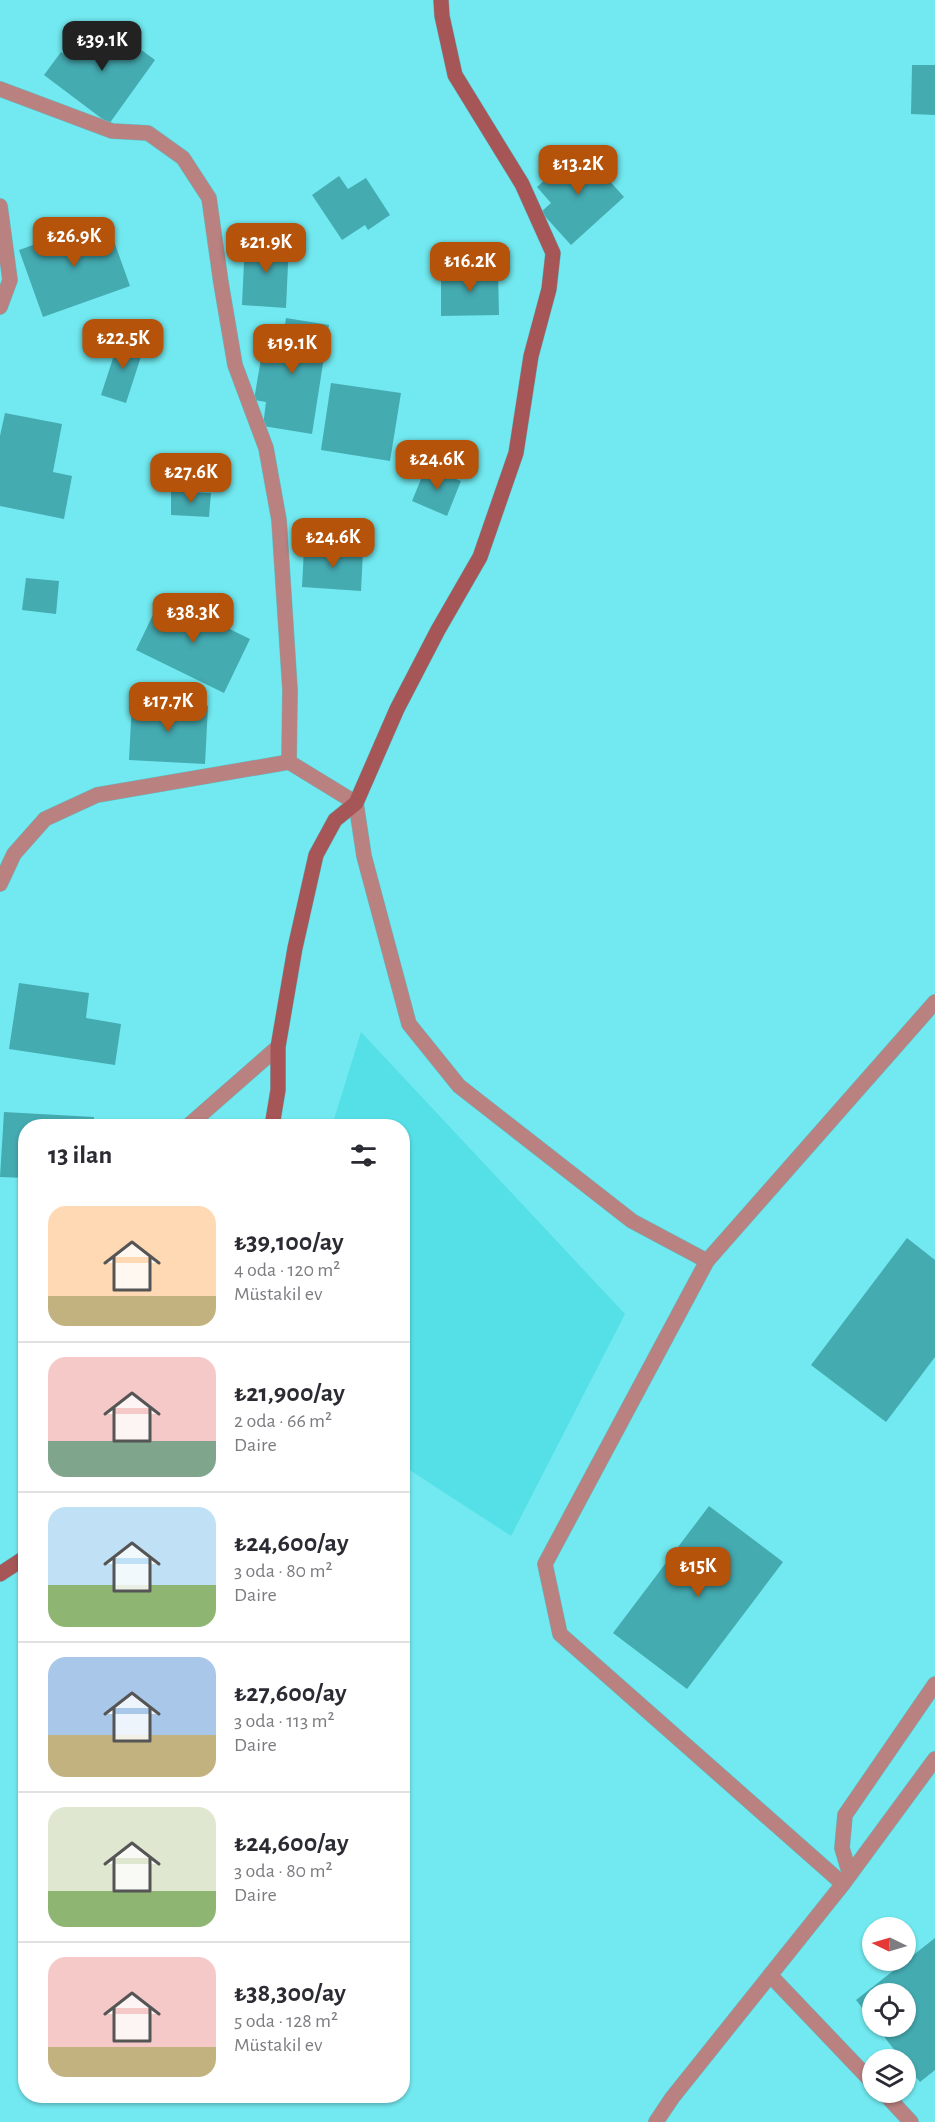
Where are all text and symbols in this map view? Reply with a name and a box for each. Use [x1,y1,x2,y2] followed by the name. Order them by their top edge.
[53,21,151,72] pin: ₺39.1K
[76,30,128,50] text: ₺39.1K
[529,145,627,196] pin: ₺13.2K
[553,154,603,174] text: ₺13.2K
[25,217,123,268] pin: ₺26.9K
[217,223,315,274] pin: ₺21.9K
[47,226,101,246] text: ₺26.9K
[240,232,292,252] text: ₺21.9K
[421,242,519,293] pin: ₺16.2K
[444,251,496,271] text: ₺16.2K
[74,319,172,370] pin: ₺22.5K
[243,324,341,375] pin: ₺19.1K
[96,328,150,348] text: ₺22.5K
[267,333,317,353] text: ₺19.1K
[388,440,486,491] pin: ₺24.6K
[410,449,464,469] text: ₺24.6K
[142,453,240,504] pin: ₺27.6K
[164,462,218,482] text: ₺27.6K
[284,518,382,569] pin: ₺24.6K
[306,527,360,547] text: ₺24.6K
[144,593,242,644] pin: ₺38.3K
[167,602,219,622] text: ₺38.3K
[119,682,217,733] pin: ₺17.7K
[143,691,193,711] text: ₺17.7K
[347,1139,380,1172] icon: filters
[48,1142,112,1168] text: 13 ilan
[234,1229,344,1255] text: ₺39,100/ay
[96,1230,168,1302] icon: home
[234,1260,340,1280] text: 4 oda · 120 m²
[234,1284,322,1304] text: Müstakil ev
[234,1380,345,1406] text: ₺21,900/ay
[96,1381,168,1453] icon: home
[234,1411,332,1431] text: 2 oda · 66 m²
[234,1435,277,1455] text: Daire
[234,1530,349,1556] text: ₺24,600/ay
[96,1531,168,1603] icon: home
[662,1547,734,1598] pin: ₺15K
[680,1556,716,1576] text: ₺15K
[234,1561,332,1581] text: 3 oda · 80 m²
[234,1585,277,1605] text: Daire
[234,1680,347,1706] text: ₺27,600/ay
[96,1681,168,1753] icon: home
[234,1711,334,1731] text: 3 oda · 113 m²
[234,1735,277,1755] text: Daire
[234,1830,349,1856] text: ₺24,600/ay
[96,1831,168,1903] icon: home
[234,1861,332,1881] text: 3 oda · 80 m²
[234,1885,277,1905] text: Daire
[862,1917,916,1971] north arrow
[862,1917,916,2103] map controls
[234,1980,346,2006] text: ₺38,300/ay
[96,1981,168,2053] icon: home
[862,1983,916,2037] button: locate
[234,2011,338,2031] text: 5 oda · 128 m²
[234,2035,322,2055] text: Müstakil ev
[862,2049,916,2103] button: layers

